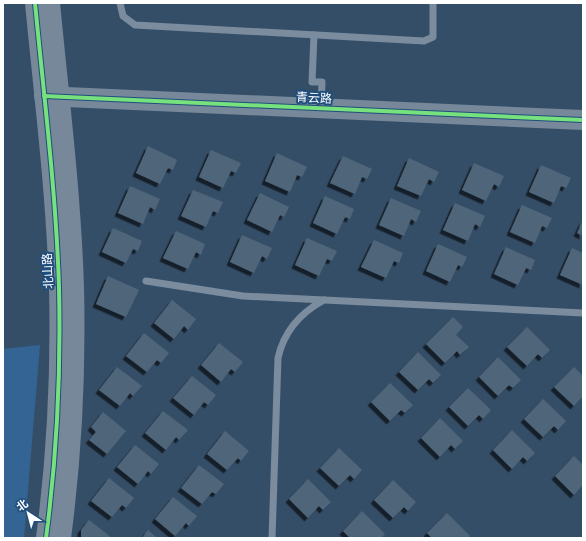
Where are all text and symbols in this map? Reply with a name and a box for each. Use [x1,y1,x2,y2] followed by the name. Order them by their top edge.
[296,90,332,106] street label: 青云路
[40,253,56,289] street label: 北山路
[8,493,48,533] north arrow
[14,497,31,514] text: 北

